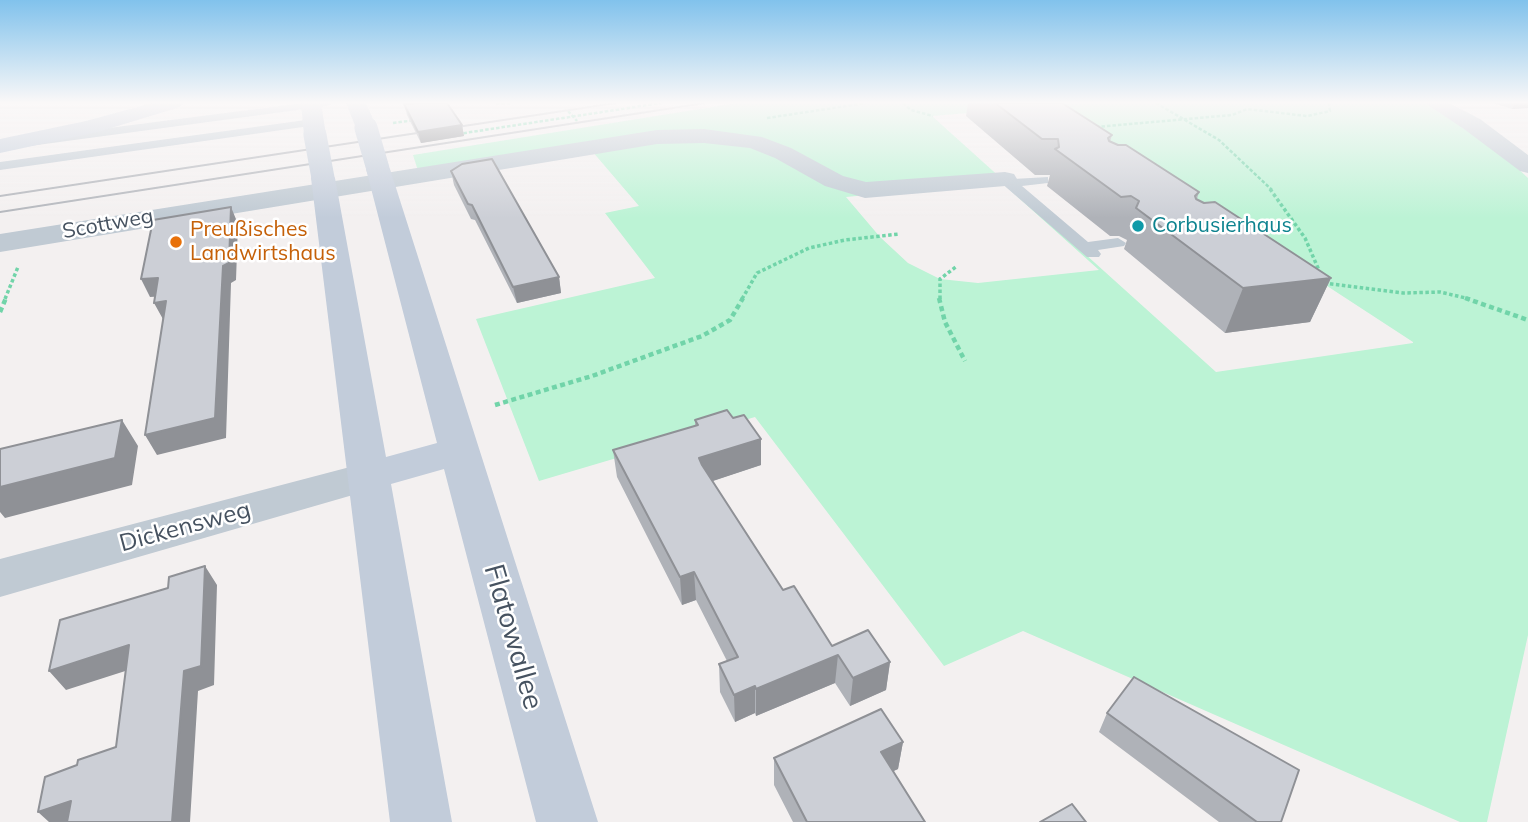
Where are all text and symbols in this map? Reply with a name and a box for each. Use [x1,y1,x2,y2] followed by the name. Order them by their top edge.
[61,204,155,244] street label: Scottweg
[1152,213,1292,239] place label: Corbusierhaus
[190,217,336,267] place label: Preußisches Landwirtshaus
[1130,218,1146,234] marker: Corbusierhaus
[168,234,184,250] marker: Preußisches Landwirtshaus
[116,496,254,558] street label: Dickensweg
[476,561,550,713] street label: Flatowallee

